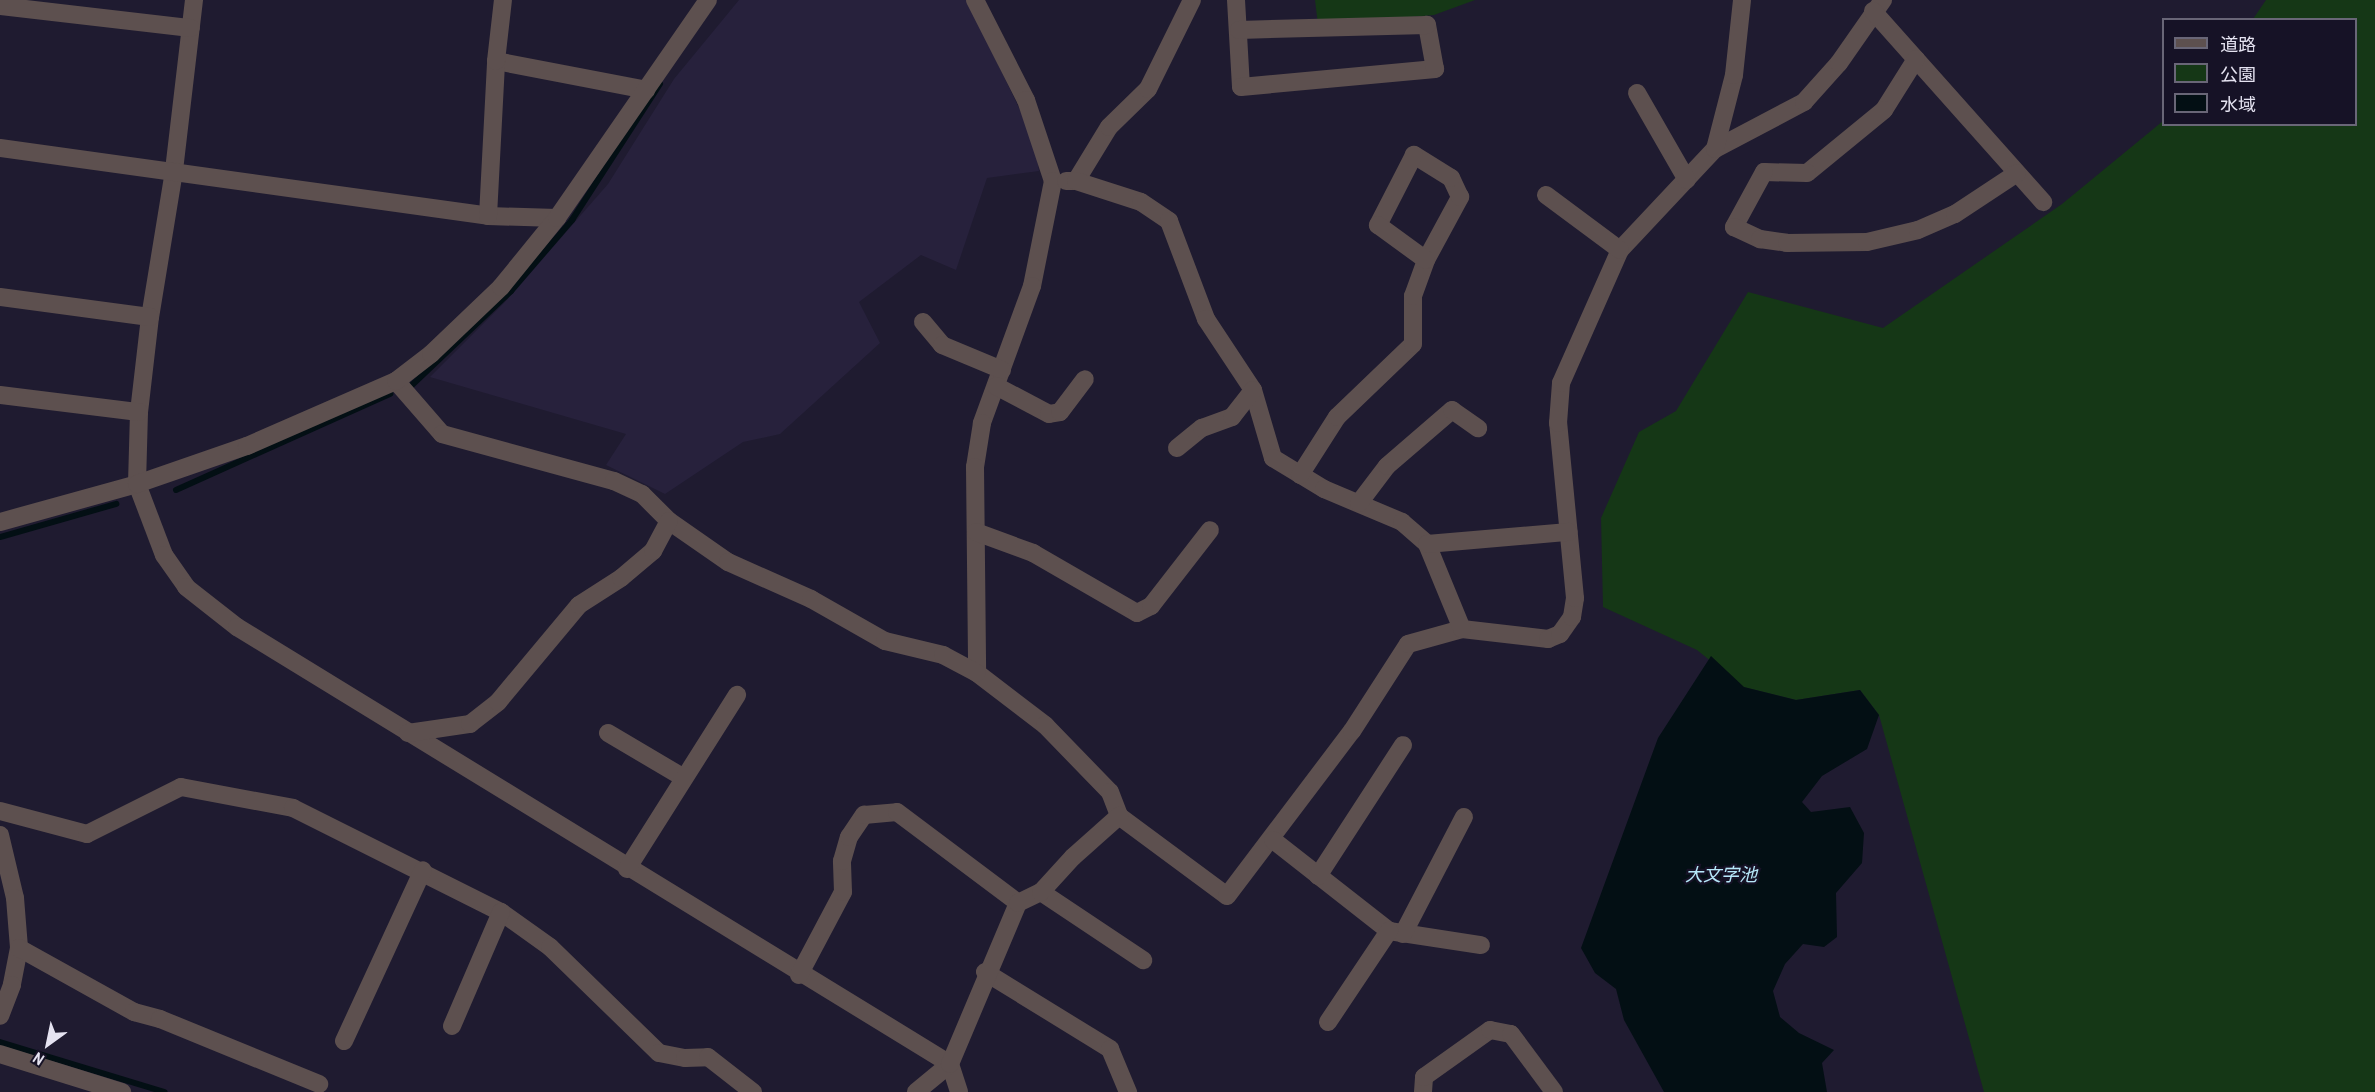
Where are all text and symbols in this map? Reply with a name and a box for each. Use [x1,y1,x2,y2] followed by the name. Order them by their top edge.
[2162,18,2357,126] legend
[2220,32,2256,57] text: 道路
[2220,62,2256,87] text: 公園
[2220,92,2256,117] text: 水域
[1685,864,1757,886] water label: 大文字池
[18,1014,78,1074] north arrow
[28,1047,48,1071] text: N

